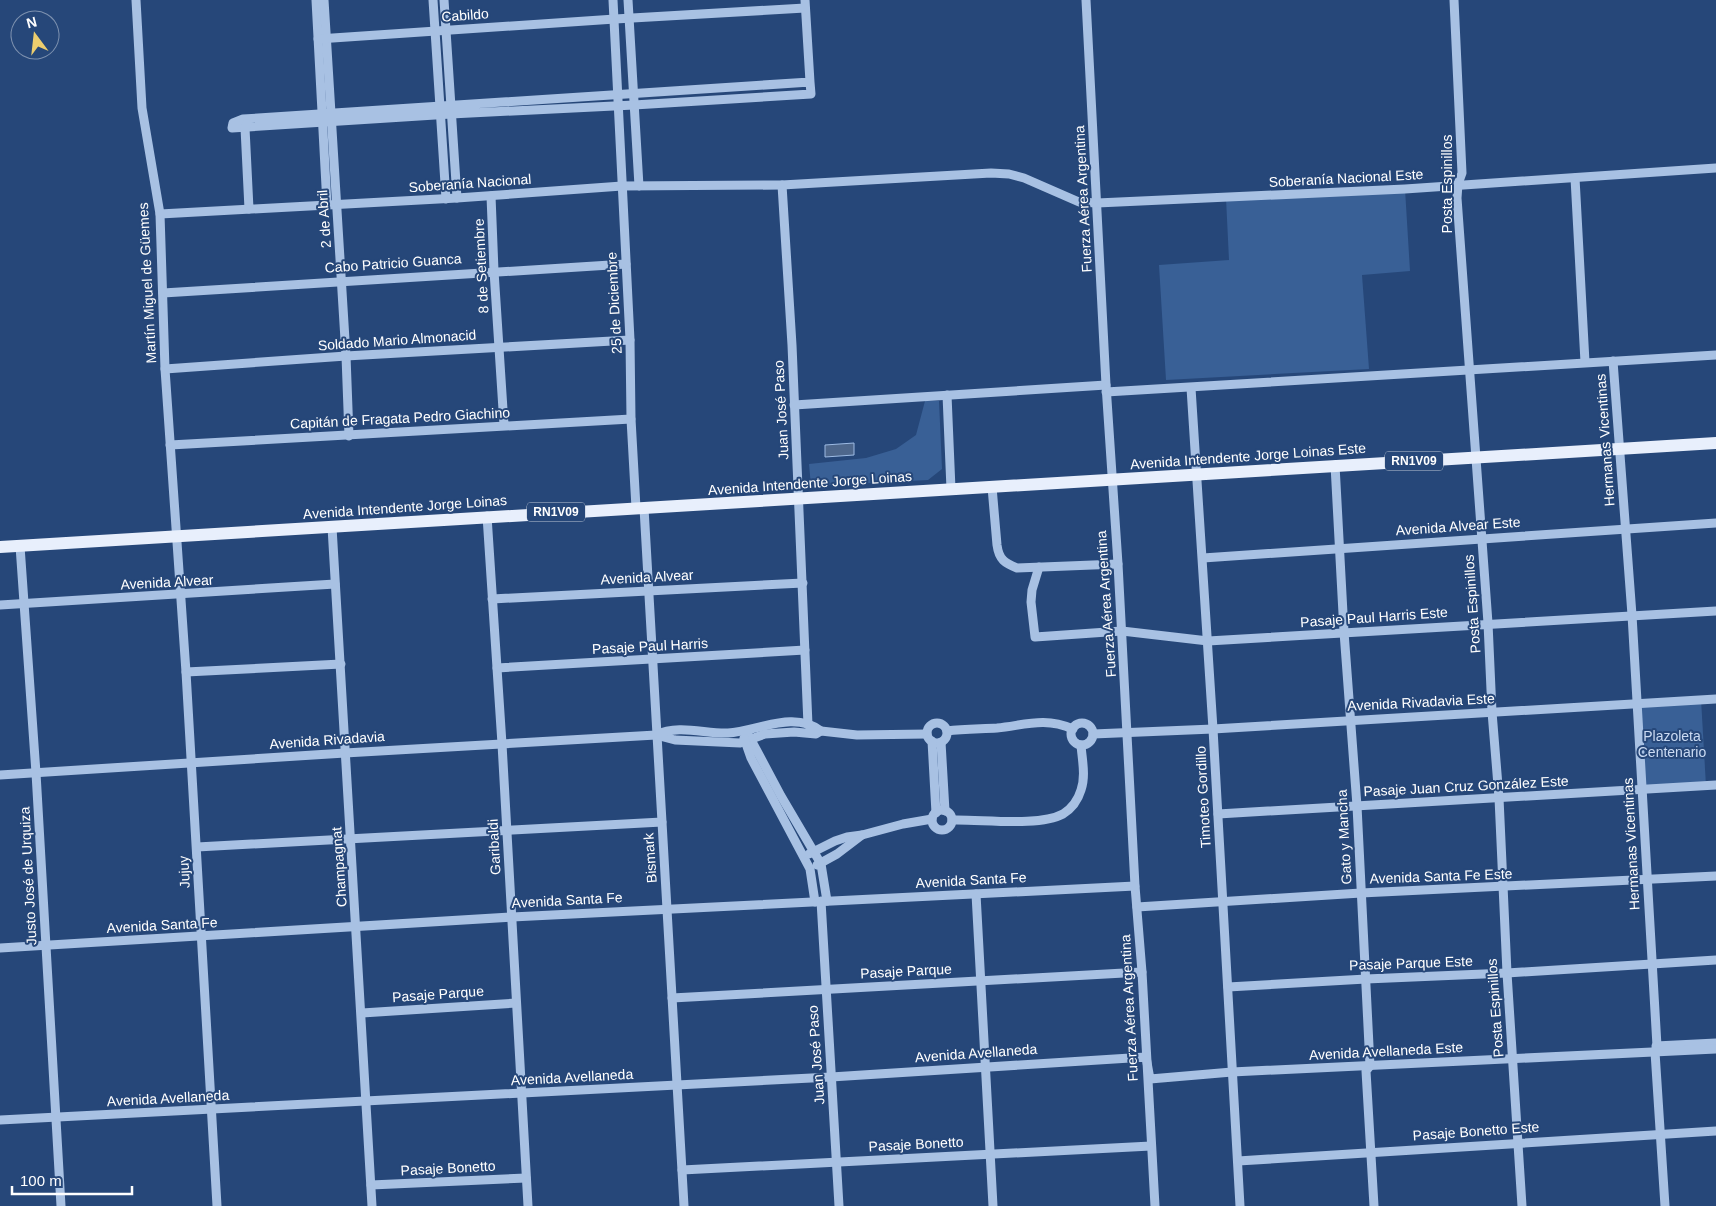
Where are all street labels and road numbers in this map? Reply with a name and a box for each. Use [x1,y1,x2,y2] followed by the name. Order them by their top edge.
[441,5,489,25] street label: Cabildo
[1071,125,1095,273] street label: Fuerza Aérea Argentina
[1439,135,1455,233] street label: Posta Espinillos
[1268,166,1424,190] street label: Soberanía Nacional Este
[408,171,532,195] street label: Soberanía Nacional
[314,189,334,249] street label: 2 de Abril
[135,202,159,364] street label: Martín Miguel de Güemes
[471,218,491,314] street label: 8 de Setiembre
[324,250,462,276] street label: Cabo Patricio Guanca
[603,251,625,354] street label: 25 de Diciembre
[317,326,477,354] street label: Soldado Mario Almonacid
[770,360,792,460] street label: Juan José Paso
[1592,373,1618,507] street label: Hermanas Vicentinas
[290,404,511,432] street label: Capitán de Fragata Pedro Giachino
[1130,440,1367,472] street label: Avenida Intendente Jorge Loinas Este
[1385,452,1443,471] road number: RN1V09
[707,468,913,498] street label: Avenida Intendente Jorge Loinas
[302,492,508,522] street label: Avenida Intendente Jorge Loinas
[527,502,585,522] road number: RN1V09
[1395,514,1521,538] street label: Avenida Alvear Este
[1093,530,1119,678] street label: Fuerza Aérea Argentina
[1461,554,1483,654] street label: Posta Espinillos
[600,567,694,587] street label: Avenida Alvear
[120,572,214,592] street label: Avenida Alvear
[1300,604,1449,630] street label: Pasaje Paul Harris Este
[592,635,708,657] street label: Pasaje Paul Harris
[1347,690,1495,714] street label: Avenida Rivadavia Este
[269,728,385,752] street label: Avenida Rivadavia
[1192,745,1214,848] street label: Timoteo Gordillo
[1363,773,1569,799] street label: Pasaje Juan Cruz González Este
[1620,777,1642,911] street label: Hermanas Vicentinas
[1334,789,1354,885] street label: Gato y Mancha
[16,806,40,946] street label: Justo José de Urquiza
[485,819,503,875] street label: Garibaldi
[328,826,350,908] street label: Champagnat
[640,831,660,884] street label: Bismark
[175,855,193,889] street label: Jujuy
[1369,866,1513,886] street label: Avenida Santa Fe Este
[915,869,1027,891] street label: Avenida Santa Fe
[511,889,623,911] street label: Avenida Santa Fe
[106,914,218,936] street label: Avenida Santa Fe
[1117,934,1141,1082] street label: Fuerza Aérea Argentina
[1349,953,1473,973] street label: Pasaje Parque Este
[1484,958,1506,1058] street label: Posta Espinillos
[860,961,952,981] street label: Pasaje Parque
[392,983,485,1005] street label: Pasaje Parque
[805,1005,827,1105] street label: Juan José Paso
[1308,1039,1464,1063] street label: Avenida Avellaneda Este
[914,1041,1038,1065] street label: Avenida Avellaneda
[510,1066,634,1088] street label: Avenida Avellaneda
[106,1087,230,1109] street label: Avenida Avellaneda
[1412,1119,1540,1143] street label: Pasaje Bonetto Este
[868,1134,964,1154] street label: Pasaje Bonetto
[400,1158,496,1178] street label: Pasaje Bonetto

